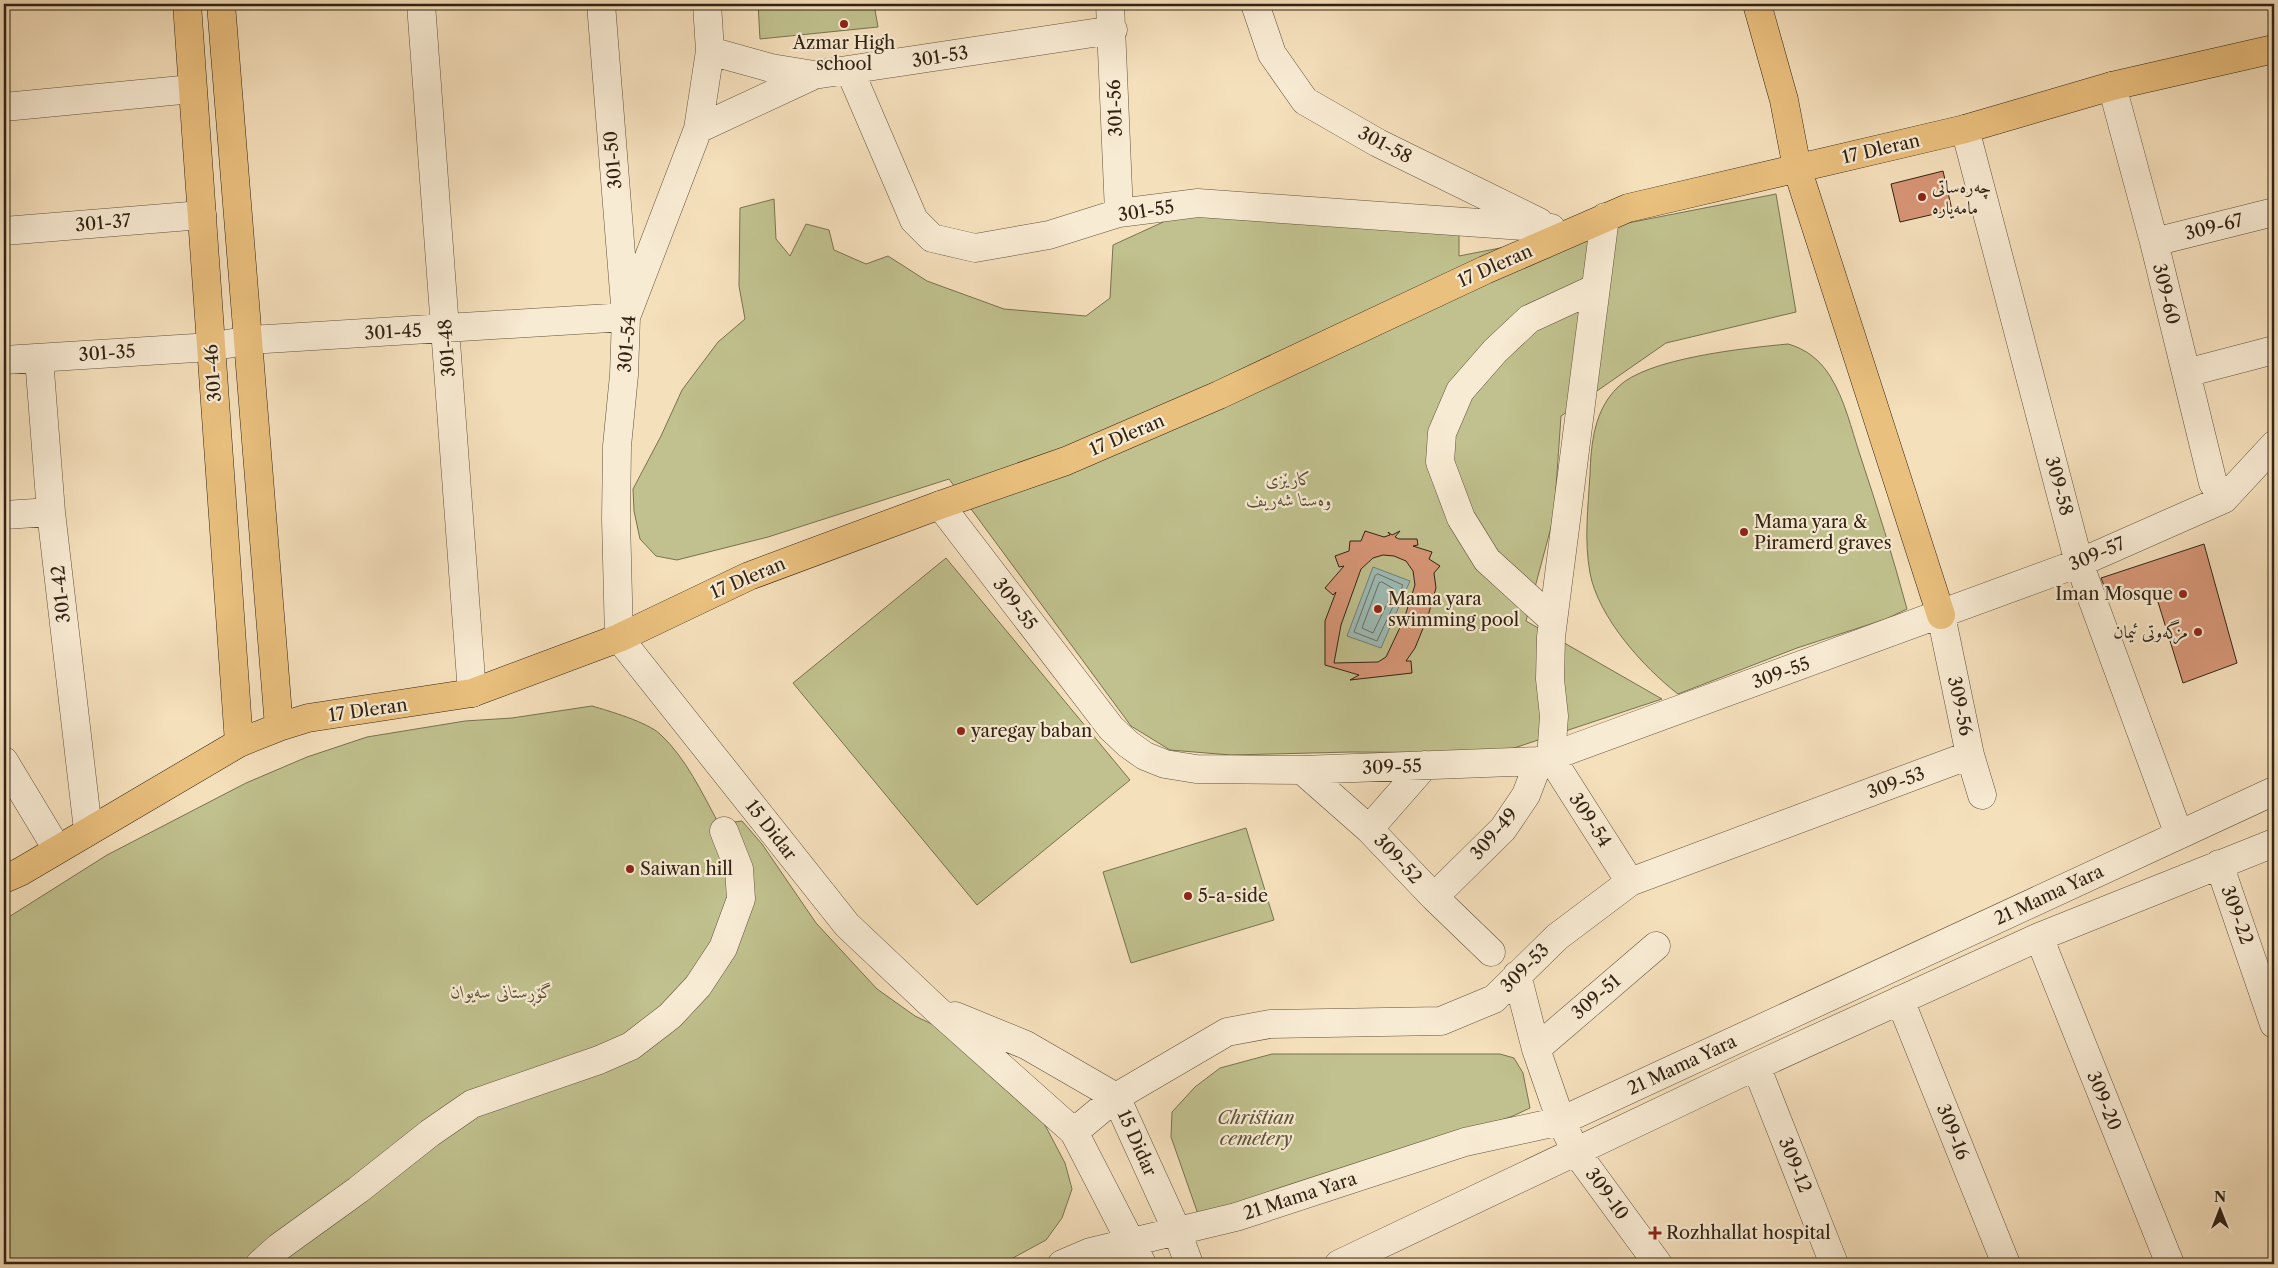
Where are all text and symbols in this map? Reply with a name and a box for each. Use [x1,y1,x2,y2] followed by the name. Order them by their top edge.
[838,18,850,30] marker: Azmar High school
[792,32,895,75] place label: Azmar High school
[910,42,970,72] street label: 301-53
[1103,79,1127,137] street label: 301-56
[1354,122,1416,168] street label: 301-58
[1840,129,1922,169] street label: 17 Dleran
[600,130,626,190] street label: 301-50
[1932,176,1991,219] place label: چەرەساتی مامەیارە
[1916,191,1928,203] marker: چەرەساتی مامەیارە
[1116,196,1176,226] street label: 301-55
[2183,209,2246,245] street label: 309-67
[74,210,132,236] street label: 301-37
[1454,240,1536,292] street label: 17 Dleran
[2148,261,2184,327] street label: 309-60
[614,315,640,373] street label: 301-54
[434,318,460,378] street label: 301-48
[364,320,422,344] street label: 301-45
[78,340,136,366] street label: 301-35
[200,343,226,403] street label: 301-46
[1086,409,1168,461] street label: 17 Dleran
[2041,454,2077,518] street label: 309-58
[1246,468,1332,511] park label: کارێزی وەستا شەریف
[1754,511,1891,554] place label: Mama yara & Piramerd graves
[1738,526,1750,538] marker: Mama yara & Piramerd graves
[2066,532,2128,576] street label: 309-57
[707,552,789,604] street label: 17 Dleran
[47,564,75,624] street label: 301-42
[988,574,1042,634] street label: 309-55
[2055,583,2173,605] place label: Iman Mosque
[1388,588,1519,631] place label: Mama yara swimming pool
[2177,588,2189,600] marker: Iman Mosque
[1372,603,1384,615] marker: Mama yara swimming pool
[2113,619,2188,645] place label: مزگەوتی ئیمان
[2192,626,2204,638] marker: مزگەوتی ئیمان
[1749,652,1813,694] street label: 309-55
[1943,674,1977,738] street label: 309-56
[327,694,409,726] street label: 17 Dleran
[970,720,1092,742] place label: yaregay baban
[955,725,967,737] marker: yaregay baban
[1362,755,1422,779] street label: 309-55
[1864,762,1928,804] street label: 309-53
[1564,789,1616,851] street label: 309-54
[741,796,802,865] street label: 15 Didar
[1466,804,1522,864] street label: 309-49
[1369,829,1427,889] street label: 309-52
[640,858,733,880] place label: Saiwan hill
[1991,860,2108,930] street label: 21 Mama Yara
[624,863,636,875] marker: Saiwan hill
[2216,883,2258,947] street label: 309-22
[1198,885,1268,907] place label: 5-a-side
[1182,890,1194,902] marker: 5-a-side
[1496,939,1554,997] street label: 309-53
[1567,970,1625,1024] street label: 309-51
[450,981,554,1007] park label: گۆڕستانی سەیوان
[1624,1030,1741,1100] street label: 21 Mama Yara
[2082,1068,2126,1134] street label: 309-20
[1932,1101,1974,1163] street label: 309-16
[1113,1106,1162,1180] street label: 15 Didar
[1217,1107,1295,1150] park label: Christian cemetery
[1774,1134,1816,1196] street label: 309-12
[1581,1164,1633,1224] street label: 309-10
[1241,1167,1360,1225] street label: 21 Mama Yara
[2196,1186,2246,1236] north arrow
[2214,1188,2226,1206] text: N
[1666,1222,1831,1244] place label: Rozhhallat hospital
[1648,1226,1662,1240] marker: Rozhhallat hospital

